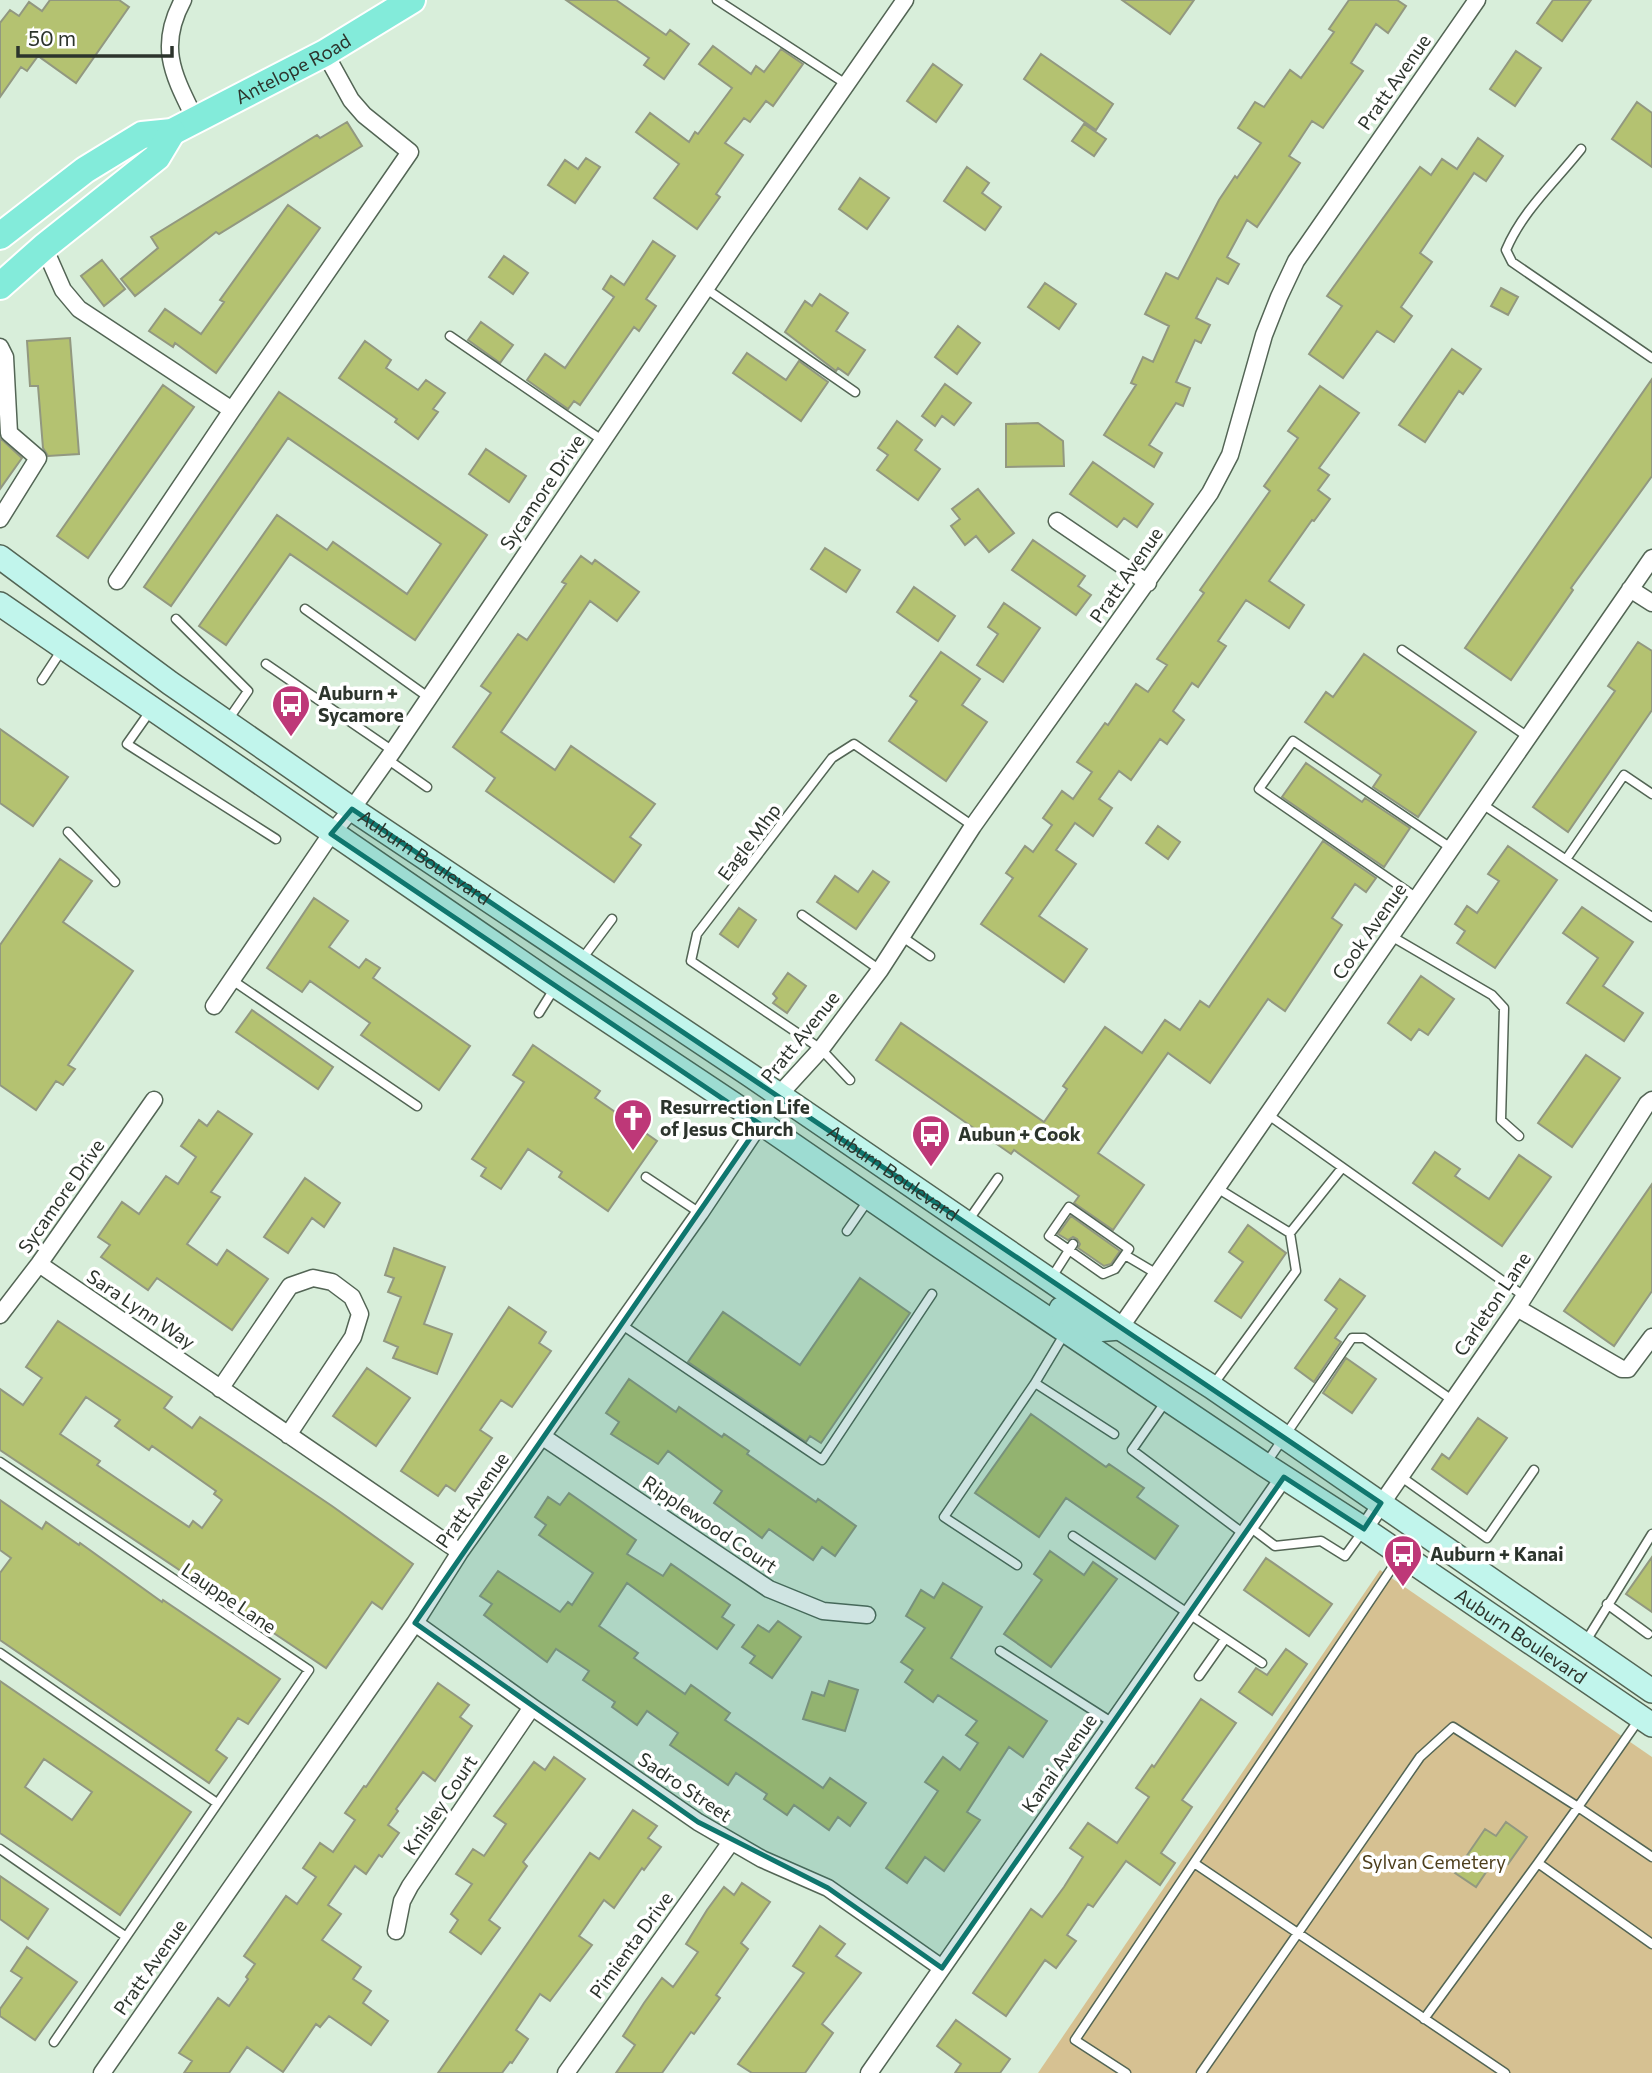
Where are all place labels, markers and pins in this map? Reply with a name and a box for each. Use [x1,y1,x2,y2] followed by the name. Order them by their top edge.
[318,681,404,726] place label: Auburn + Sycamore
[270,683,312,738] bus stop icon: Auburn + Sycamore
[660,1095,810,1140] place label: Resurrection Life of Jesus Church
[612,1097,654,1152] church icon: Resurrection Life of Jesus Church
[910,1113,952,1168] bus stop icon: Aubun + Cook
[958,1122,1081,1145] place label: Aubun + Cook
[1382,1533,1424,1588] bus stop icon: Auburn + Kanai
[1430,1542,1563,1565] place label: Auburn + Kanai

